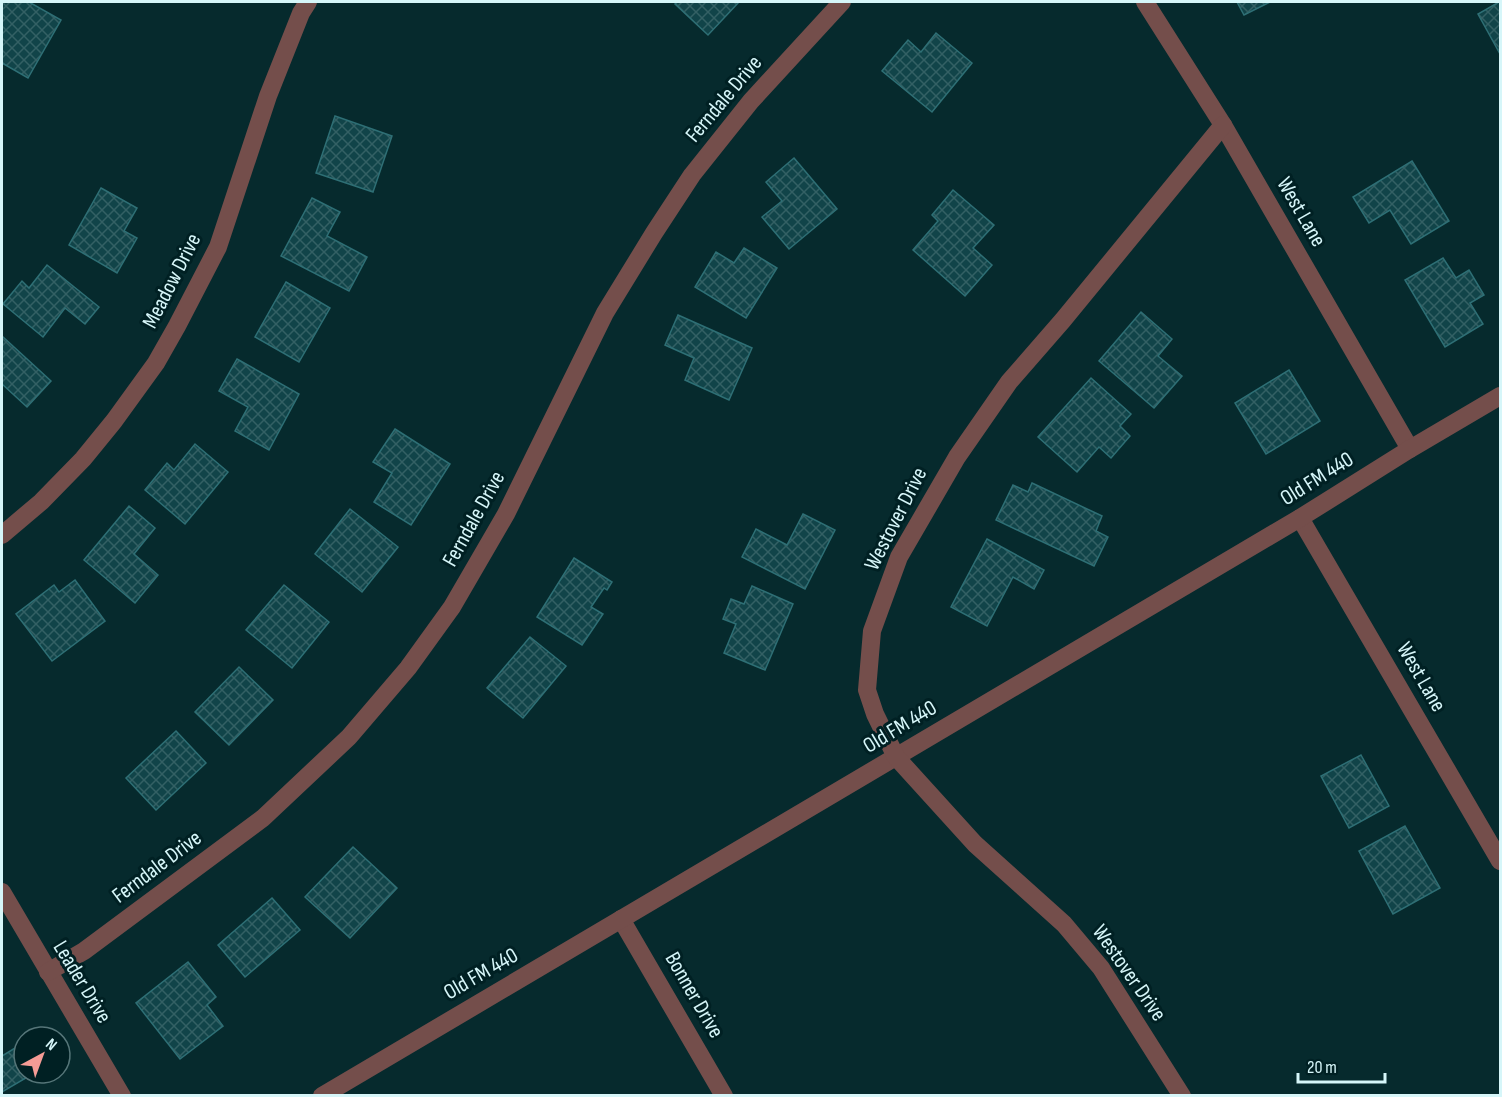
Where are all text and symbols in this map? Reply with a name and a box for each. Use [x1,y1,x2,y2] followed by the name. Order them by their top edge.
[680,50,768,148] street label: Ferndale Drive
[1270,172,1332,252] street label: West Lane
[137,229,207,333] street label: Meadow Drive
[1275,446,1359,512] street label: Old FM 440
[859,463,933,575] street label: Westover Drive
[437,466,511,572] street label: Ferndale Drive
[1390,637,1452,717] street label: West Lane
[858,695,942,759] street label: Old FM 440
[107,825,207,909] street label: Ferndale Drive
[1086,920,1172,1026] street label: Westover Drive
[47,936,117,1028] street label: Leader Drive
[439,942,523,1006] street label: Old FM 440
[659,947,729,1043] street label: Bonner Drive
[12,1025,72,1085] north arrow
[41,1035,60,1055] text: N
[1298,1046,1385,1084] scale bar
[1307,1057,1337,1078] text: 20 m

